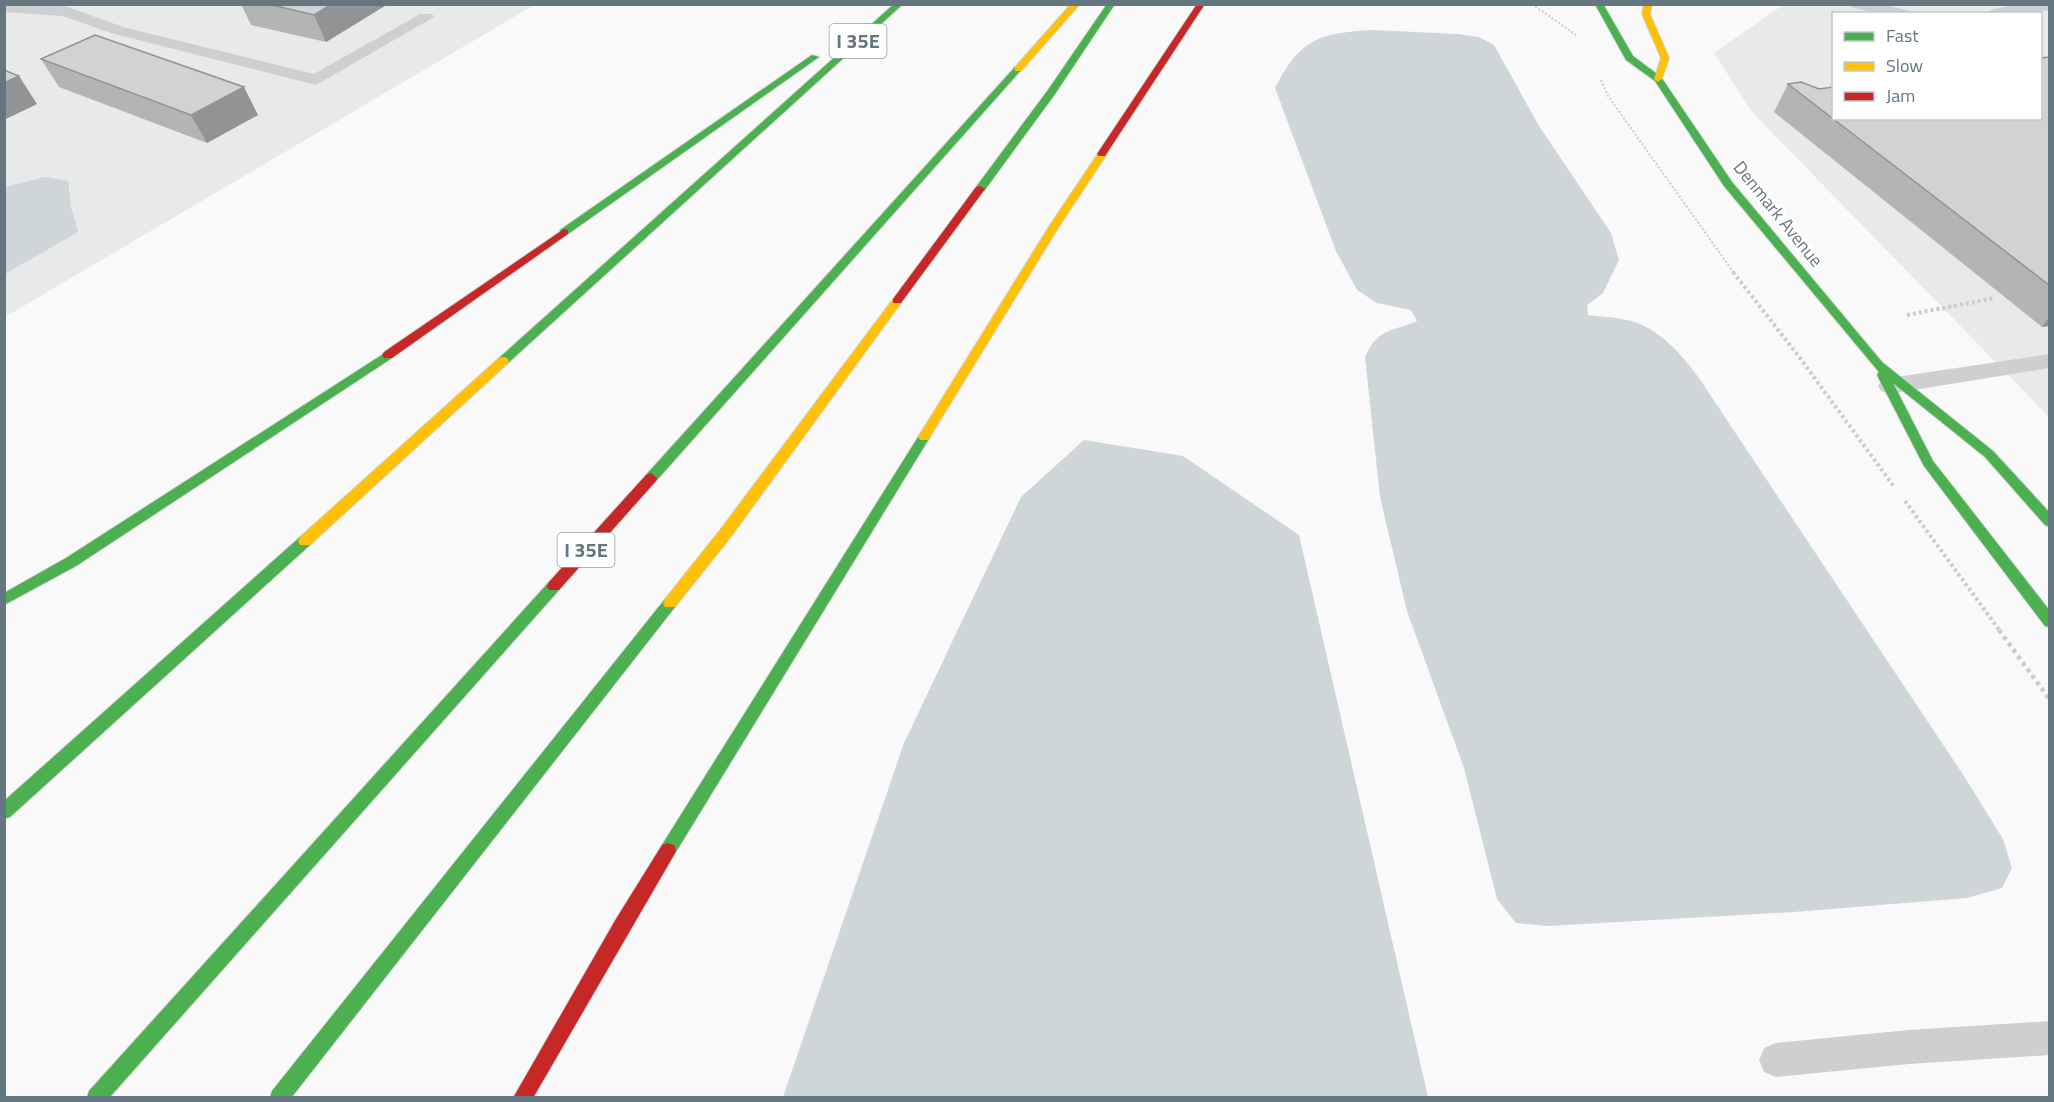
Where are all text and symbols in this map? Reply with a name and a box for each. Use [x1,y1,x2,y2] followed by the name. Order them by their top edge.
[1832,12,2042,120] legend
[1886,22,1919,49] text: Fast
[830,24,886,58] road number: I 35E
[1886,52,1923,79] text: Slow
[1886,82,1915,109] text: Jam
[1727,155,1830,273] street label: Denmark Avenue
[558,533,614,567] road number: I 35E

